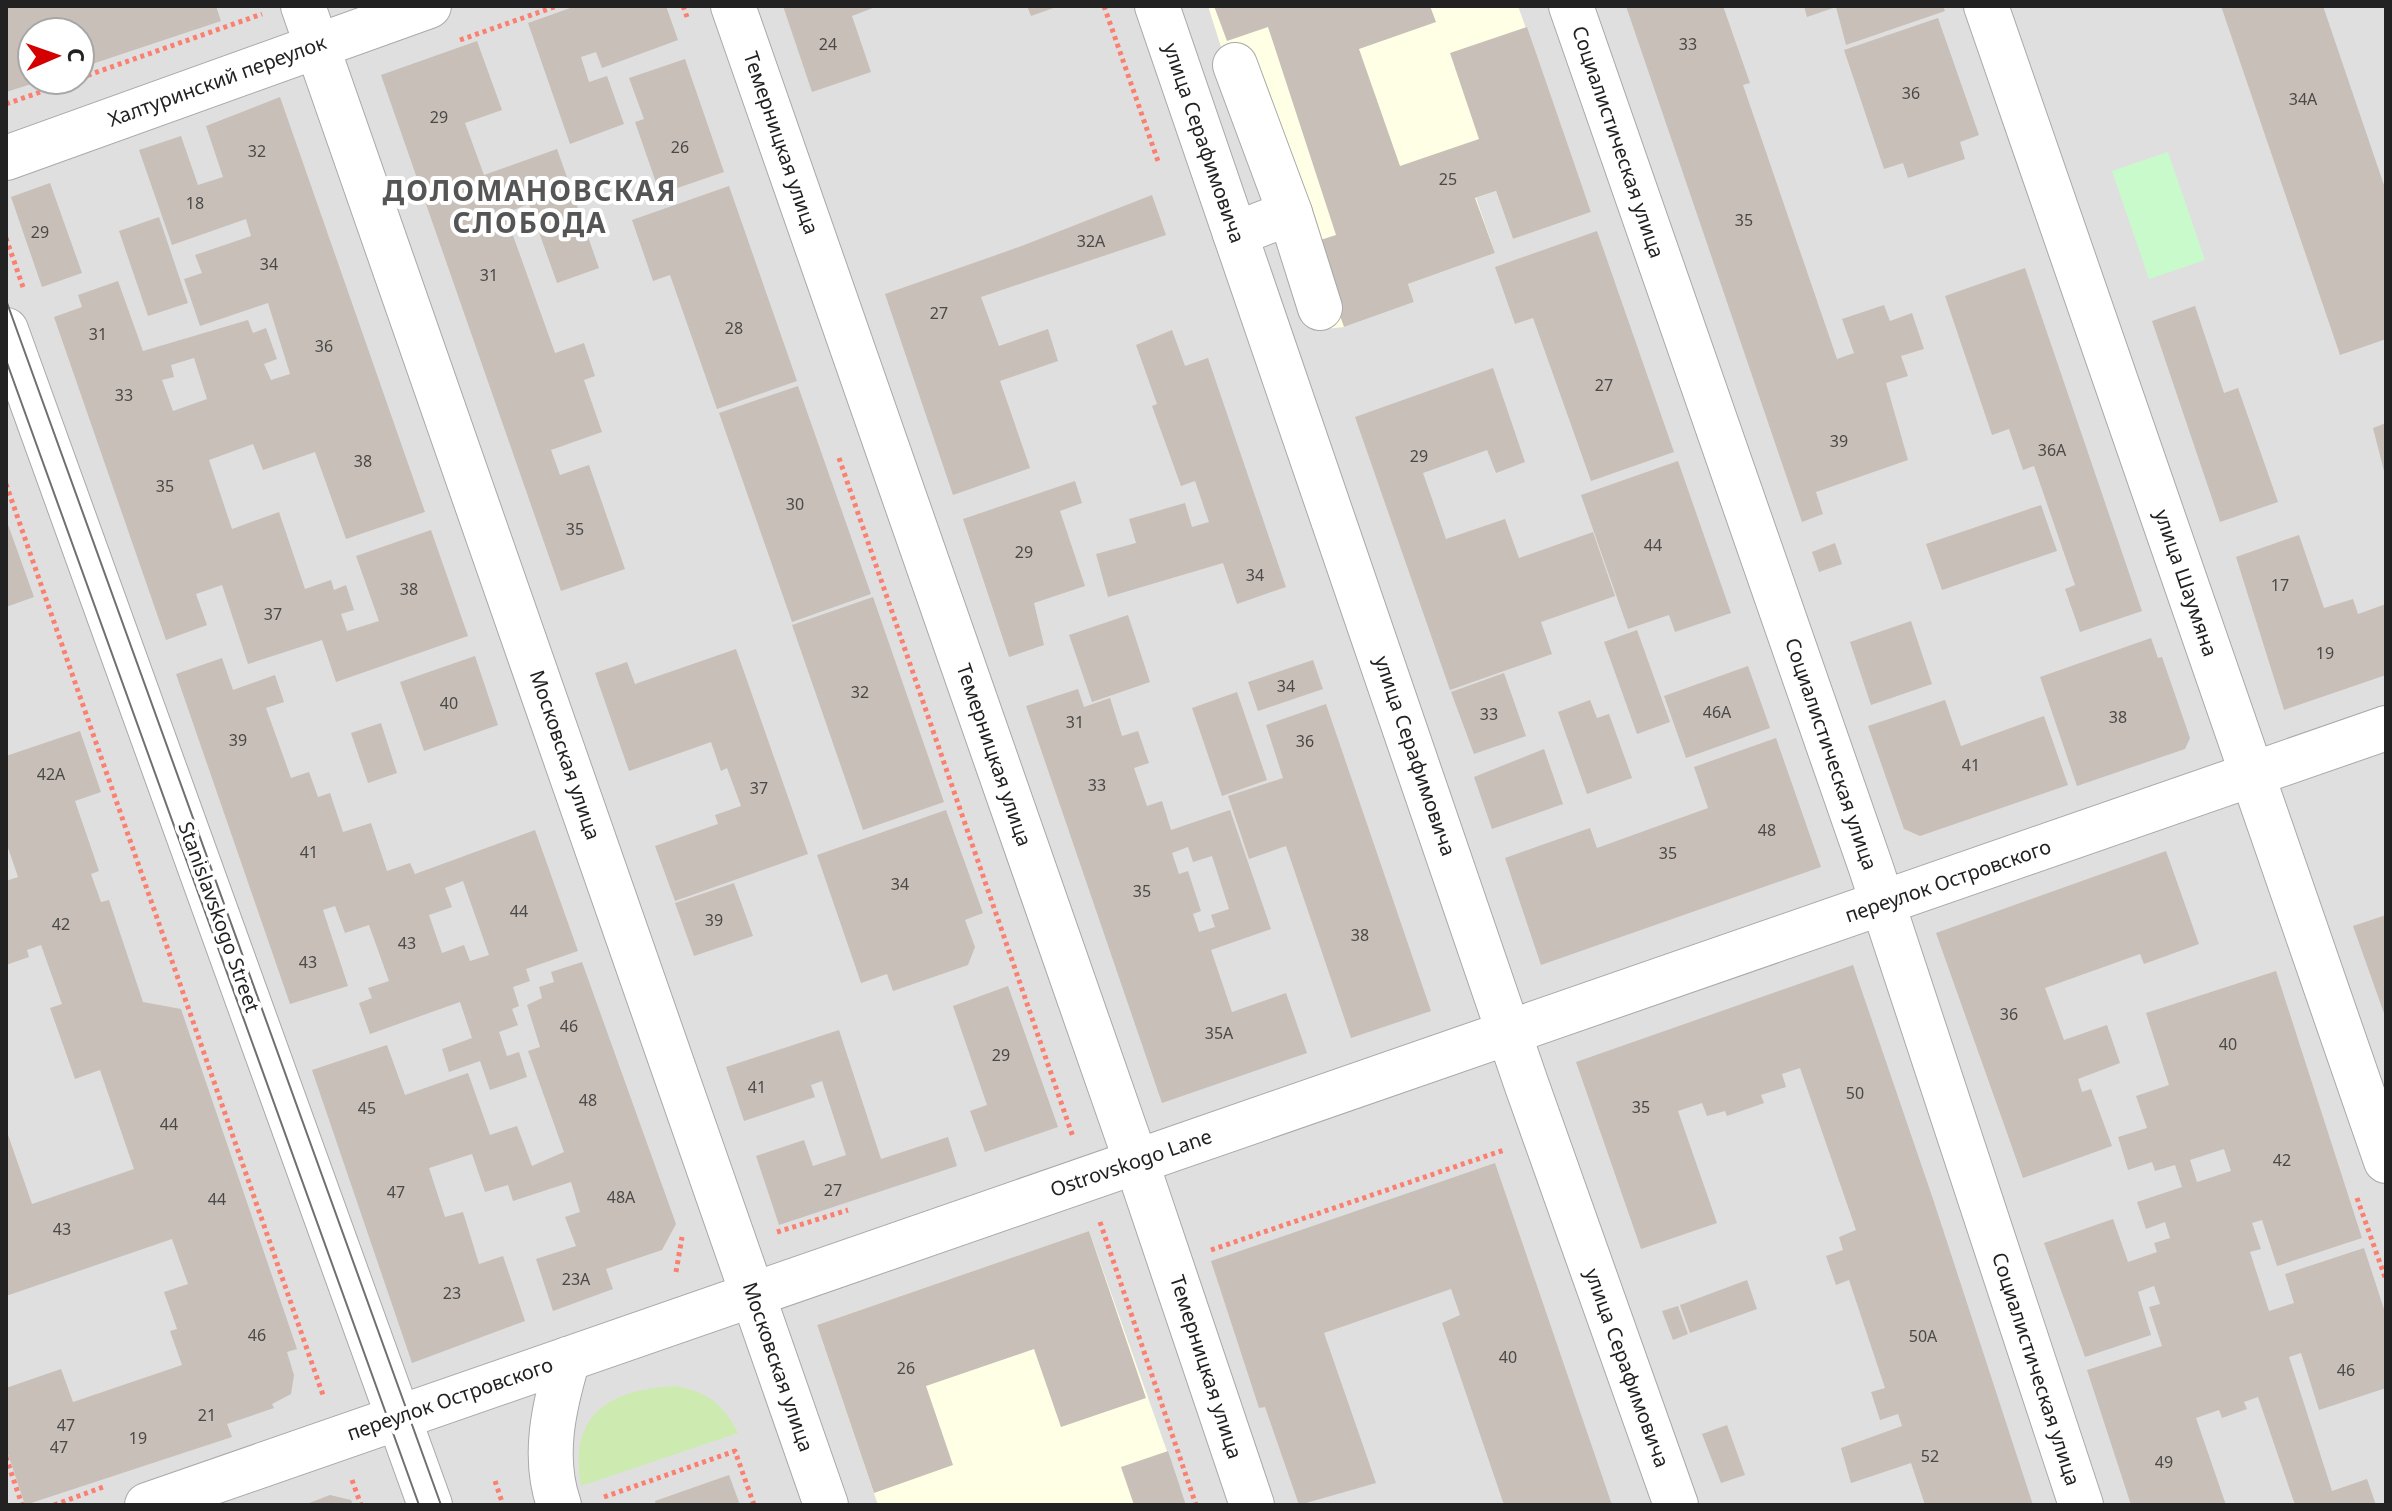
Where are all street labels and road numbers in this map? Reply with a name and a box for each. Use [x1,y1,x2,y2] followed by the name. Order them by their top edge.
[1566,22,1671,261] street label: Социалистическая улица
[104,28,330,133] street label: Халтуринский переулок
[1158,39,1251,247] street label: улица Серафимовича
[738,48,825,238] street label: Темерницкая улица
[2149,506,2224,660] street label: улица Шаумяна
[1779,634,1884,873] street label: Социалистическая улица
[1369,652,1462,860] street label: улица Серафимовича
[951,660,1038,850] street label: Темерницкая улица
[524,666,607,843] street label: Московская улица
[172,818,267,1016] street label: Stanislavskogo Street
[1841,833,2055,929] street label: переулок Островского
[1046,1122,1215,1203] street label: Ostrovskogo Lane
[1986,1249,2087,1489] street label: Социалистическая улица
[1579,1265,1676,1471] street label: улица Серафимовича
[1164,1272,1249,1462] street label: Темерницкая улица
[737,1278,820,1455] street label: Московская улица
[343,1351,557,1447] street label: переулок Островского

